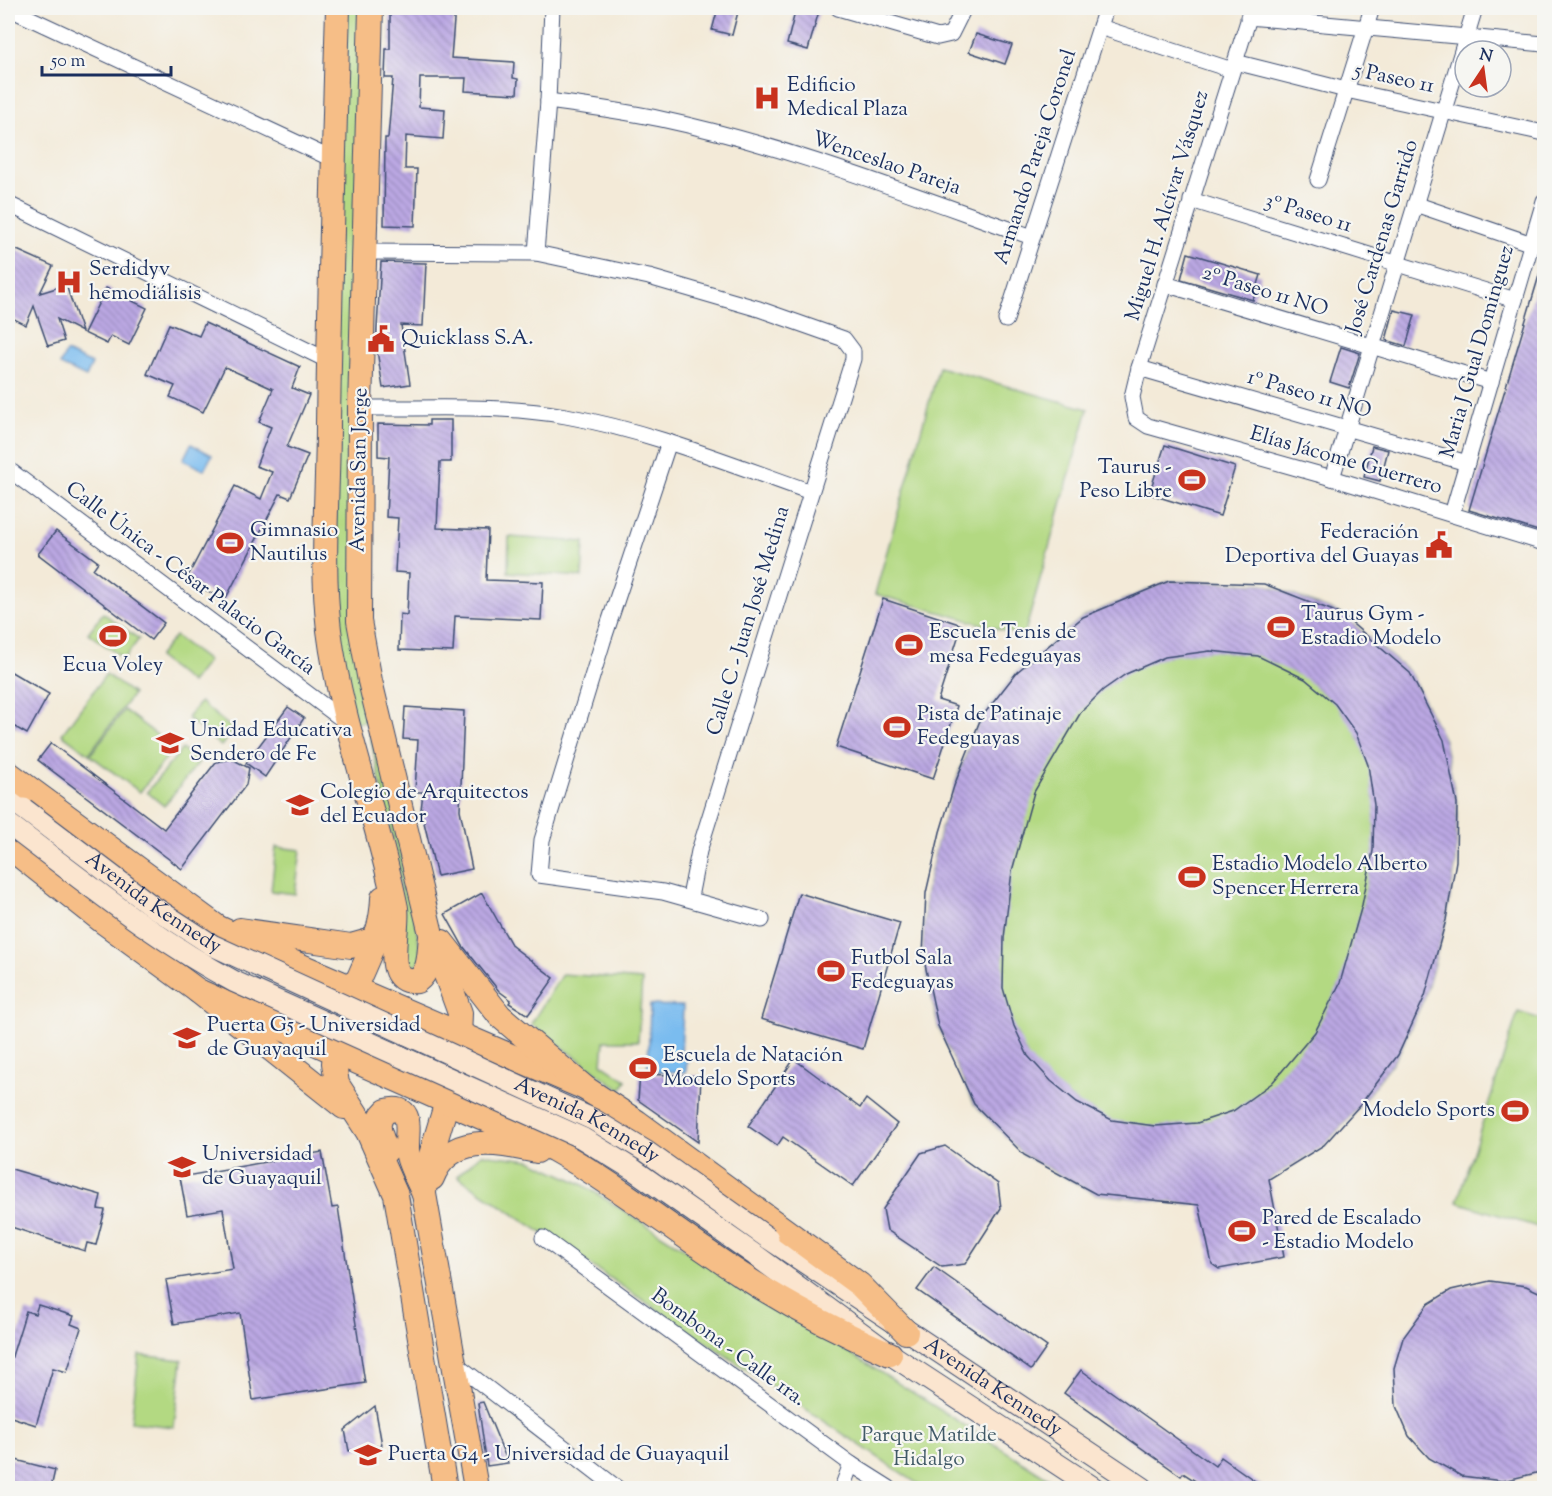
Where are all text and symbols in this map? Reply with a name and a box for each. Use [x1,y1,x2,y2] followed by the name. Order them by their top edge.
[42,39,171,77] scale bar
[1453,39,1513,99] north arrow
[1477,44,1495,70] text: N
[987,45,1085,269] street label: Armando Pareja Coronel
[50,49,86,75] text: 50 m
[1350,56,1437,102] street label: 5 Paseo 11
[787,71,908,125] place label: Edificio Medical Plaza
[752,83,782,113] hospital icon: Edificio Medical Plaza
[1119,87,1217,325] street label: Miguel H. Alcívar Vásquez
[807,124,965,204] street label: Wenceslao Pareja
[1339,136,1427,339] street label: José Cardenas Garrido
[1261,187,1355,241] street label: 3º Paseo 11
[1433,242,1523,462] street label: Maria J Gual Dominguez
[89,255,201,309] place label: Serdidyv hemodiálisis
[1198,259,1332,325] street label: 2º Paseo 11 NO
[54,267,84,297] hospital icon: Serdidyv hemodiálisis
[366,324,396,354] public building icon: Quicklass S.A.
[401,324,534,354] place label: Quicklass S.A.
[1243,363,1375,427] street label: 1º Paseo 11 NO
[344,387,376,553] street label: Avenida San Jorge
[1246,419,1446,503] street label: Elías Jácome Guerrero
[1079,453,1172,507] place label: Taurus - Peso Libre
[1177,465,1207,495] sports icon: Taurus - Peso Libre
[59,475,322,683] street label: Calle Única - César Palacio García
[700,502,798,739] street label: Calle C - Juan José Medina
[250,516,338,570] place label: Gimnasio Nautilus
[1225,518,1419,572] place label: Federación Deportiva del Guayas
[215,528,245,558] sports icon: Gimnasio Nautilus
[1424,530,1454,560] public building icon: Federación Deportiva del Guayas
[1301,600,1441,654] place label: Taurus Gym - Estadio Modelo
[1266,612,1296,642] sports icon: Taurus Gym - Estadio Modelo
[929,618,1081,672] place label: Escuela Tenis de mesa Fedeguayas
[98,621,128,651] sports icon: Ecua Voley
[894,630,924,660] sports icon: Escuela Tenis de mesa Fedeguayas
[63,651,164,681] place label: Ecua Voley
[917,700,1062,754] place label: Pista de Patinaje Fedeguayas
[882,712,912,742] sports icon: Pista de Patinaje Fedeguayas
[190,716,352,770] place label: Unidad Educativa Sendero de Fe
[155,728,185,758] school or university icon: Unidad Educativa Sendero de Fe
[320,778,528,832] place label: Colegio de Arquitectos del Ecuador
[285,790,315,820] school or university icon: Colegio de Arquitectos del Ecuador
[78,845,226,962] street label: Avenida Kennedy
[1212,850,1427,904] place label: Estadio Modelo Alberto Spencer Herrera
[1177,862,1207,892] sports icon: Estadio Modelo Alberto Spencer Herrera
[851,944,954,998] place label: Futbol Sala Fedeguayas
[816,956,846,986] sports icon: Futbol Sala Fedeguayas
[207,1011,421,1065] place label: Puerta G5 - Universidad de Guayaquil
[172,1023,202,1053] school or university icon: Puerta G5 - Universidad de Guayaquil
[663,1041,843,1095] place label: Escuela de Natación Modelo Sports
[628,1053,658,1083] sports icon: Escuela de Natación Modelo Sports
[509,1070,666,1172] street label: Avenida Kennedy
[1363,1096,1495,1126] place label: Modelo Sports
[1500,1096,1530,1126] sports icon: Modelo Sports
[202,1140,322,1194] place label: Universidad de Guayaquil
[167,1152,197,1182] school or university icon: Universidad de Guayaquil
[1262,1204,1421,1258] place label: Pared de Escalado - Estadio Modelo
[1227,1216,1257,1246] sports icon: Pared de Escalado - Estadio Modelo
[644,1281,812,1415] street label: Bombona - Calle 1ra.
[917,1331,1068,1445] street label: Avenida Kennedy
[861,1421,997,1475] park label: Parque Matilde Hidalgo
[353,1440,383,1470] school or university icon: Puerta G4 - Universidad de Guayaquil
[388,1440,730,1470] place label: Puerta G4 - Universidad de Guayaquil

